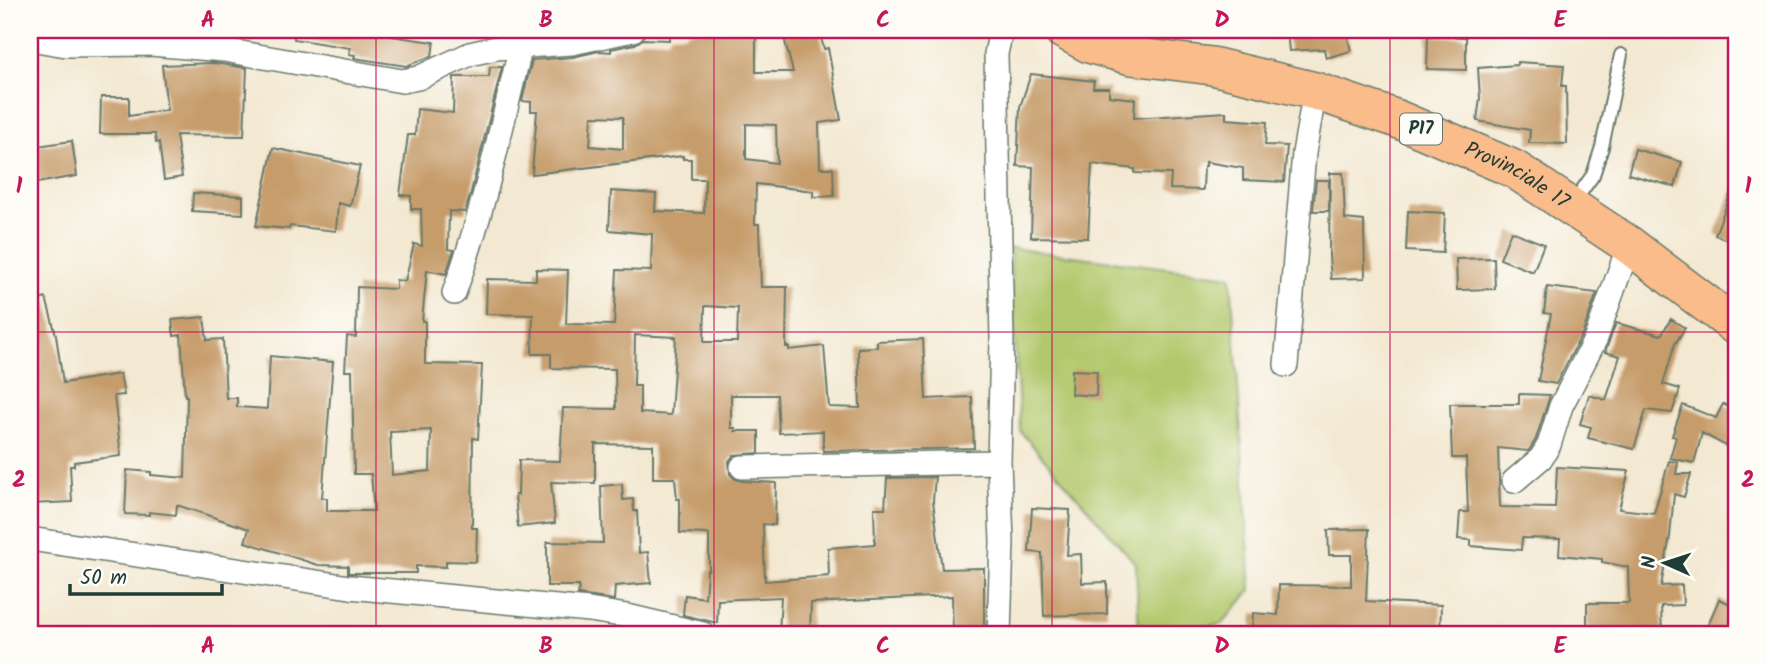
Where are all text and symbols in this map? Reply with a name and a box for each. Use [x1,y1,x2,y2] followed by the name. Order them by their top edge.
[201,3,215,39] text: A
[539,3,553,39] text: B
[876,3,890,39] text: C
[1214,3,1230,39] text: D
[1554,3,1568,39] text: E
[1400,113,1442,144] road number: P17
[1459,133,1577,219] street label: Provinciale 17
[16,169,23,205] text: 1
[1745,169,1752,205] text: 1
[12,463,26,499] text: 2
[1741,463,1755,499] text: 2
[1630,528,1700,598] north arrow
[70,552,222,596] scale bar
[1635,555,1665,569] text: N
[80,562,127,595] text: 50 m
[201,629,215,664] text: A
[539,629,553,664] text: B
[876,629,890,664] text: C
[1214,629,1230,664] text: D
[1554,629,1568,664] text: E

